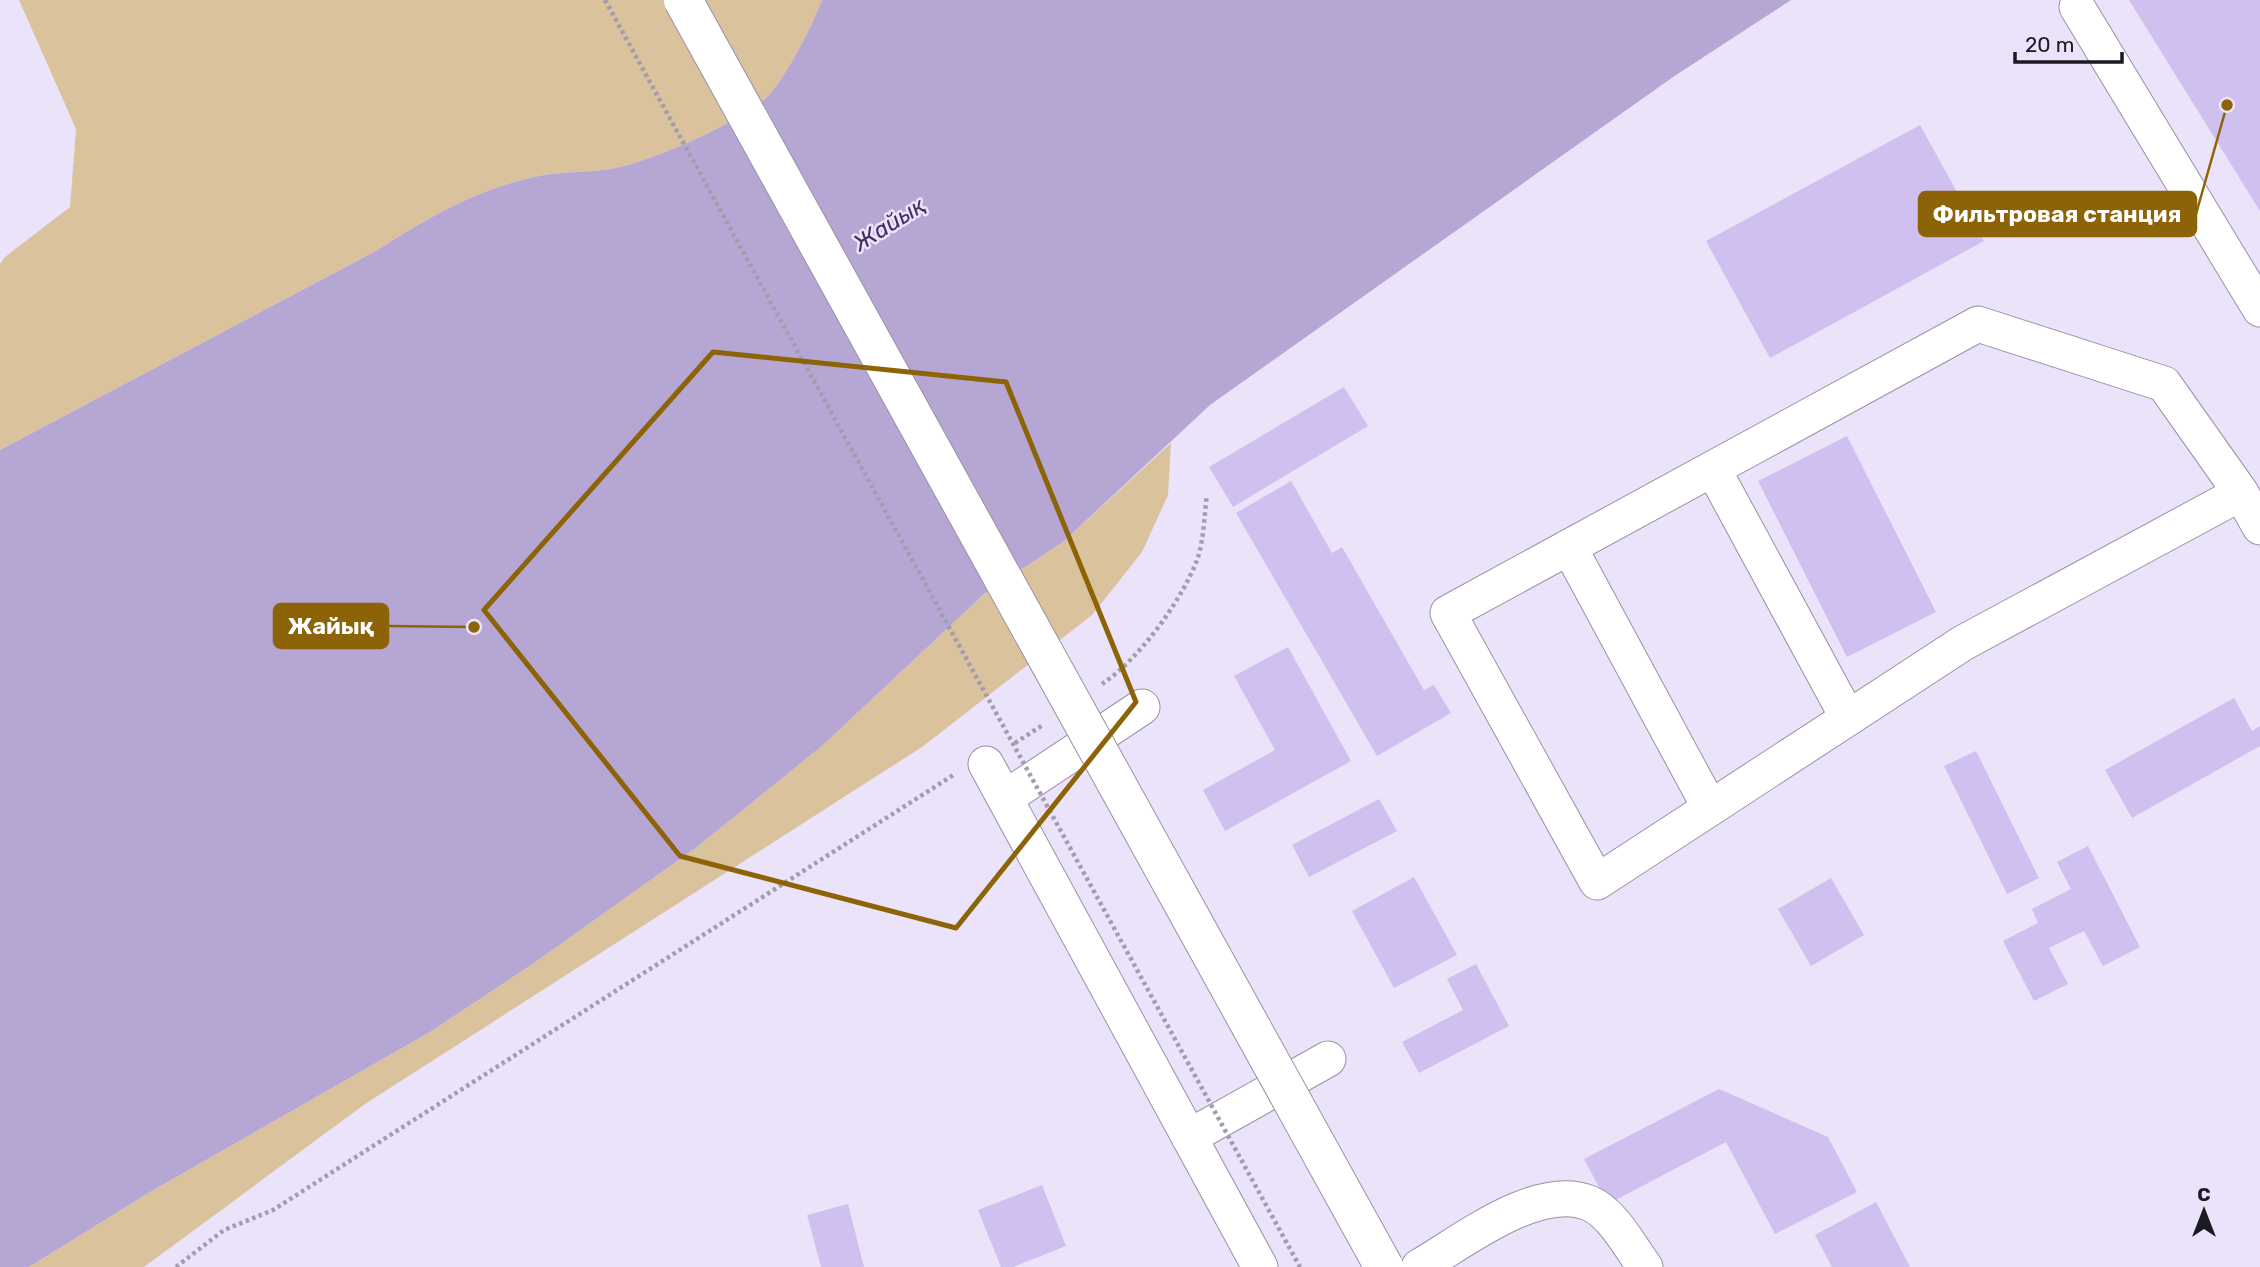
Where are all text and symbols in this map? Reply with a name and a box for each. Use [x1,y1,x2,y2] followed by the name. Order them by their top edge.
[2015,21,2122,65] scale bar
[2025,32,2074,57] text: 20 m
[847,191,931,257] water label: Жайық
[1919,192,2196,236] callout: Фильтровая станция
[1933,200,2181,228] text: Фильтровая станция
[274,604,388,648] callout: Жайық
[288,612,375,640] text: Жайық
[2169,1176,2239,1246] north arrow
[2197,1183,2211,1206] text: С

